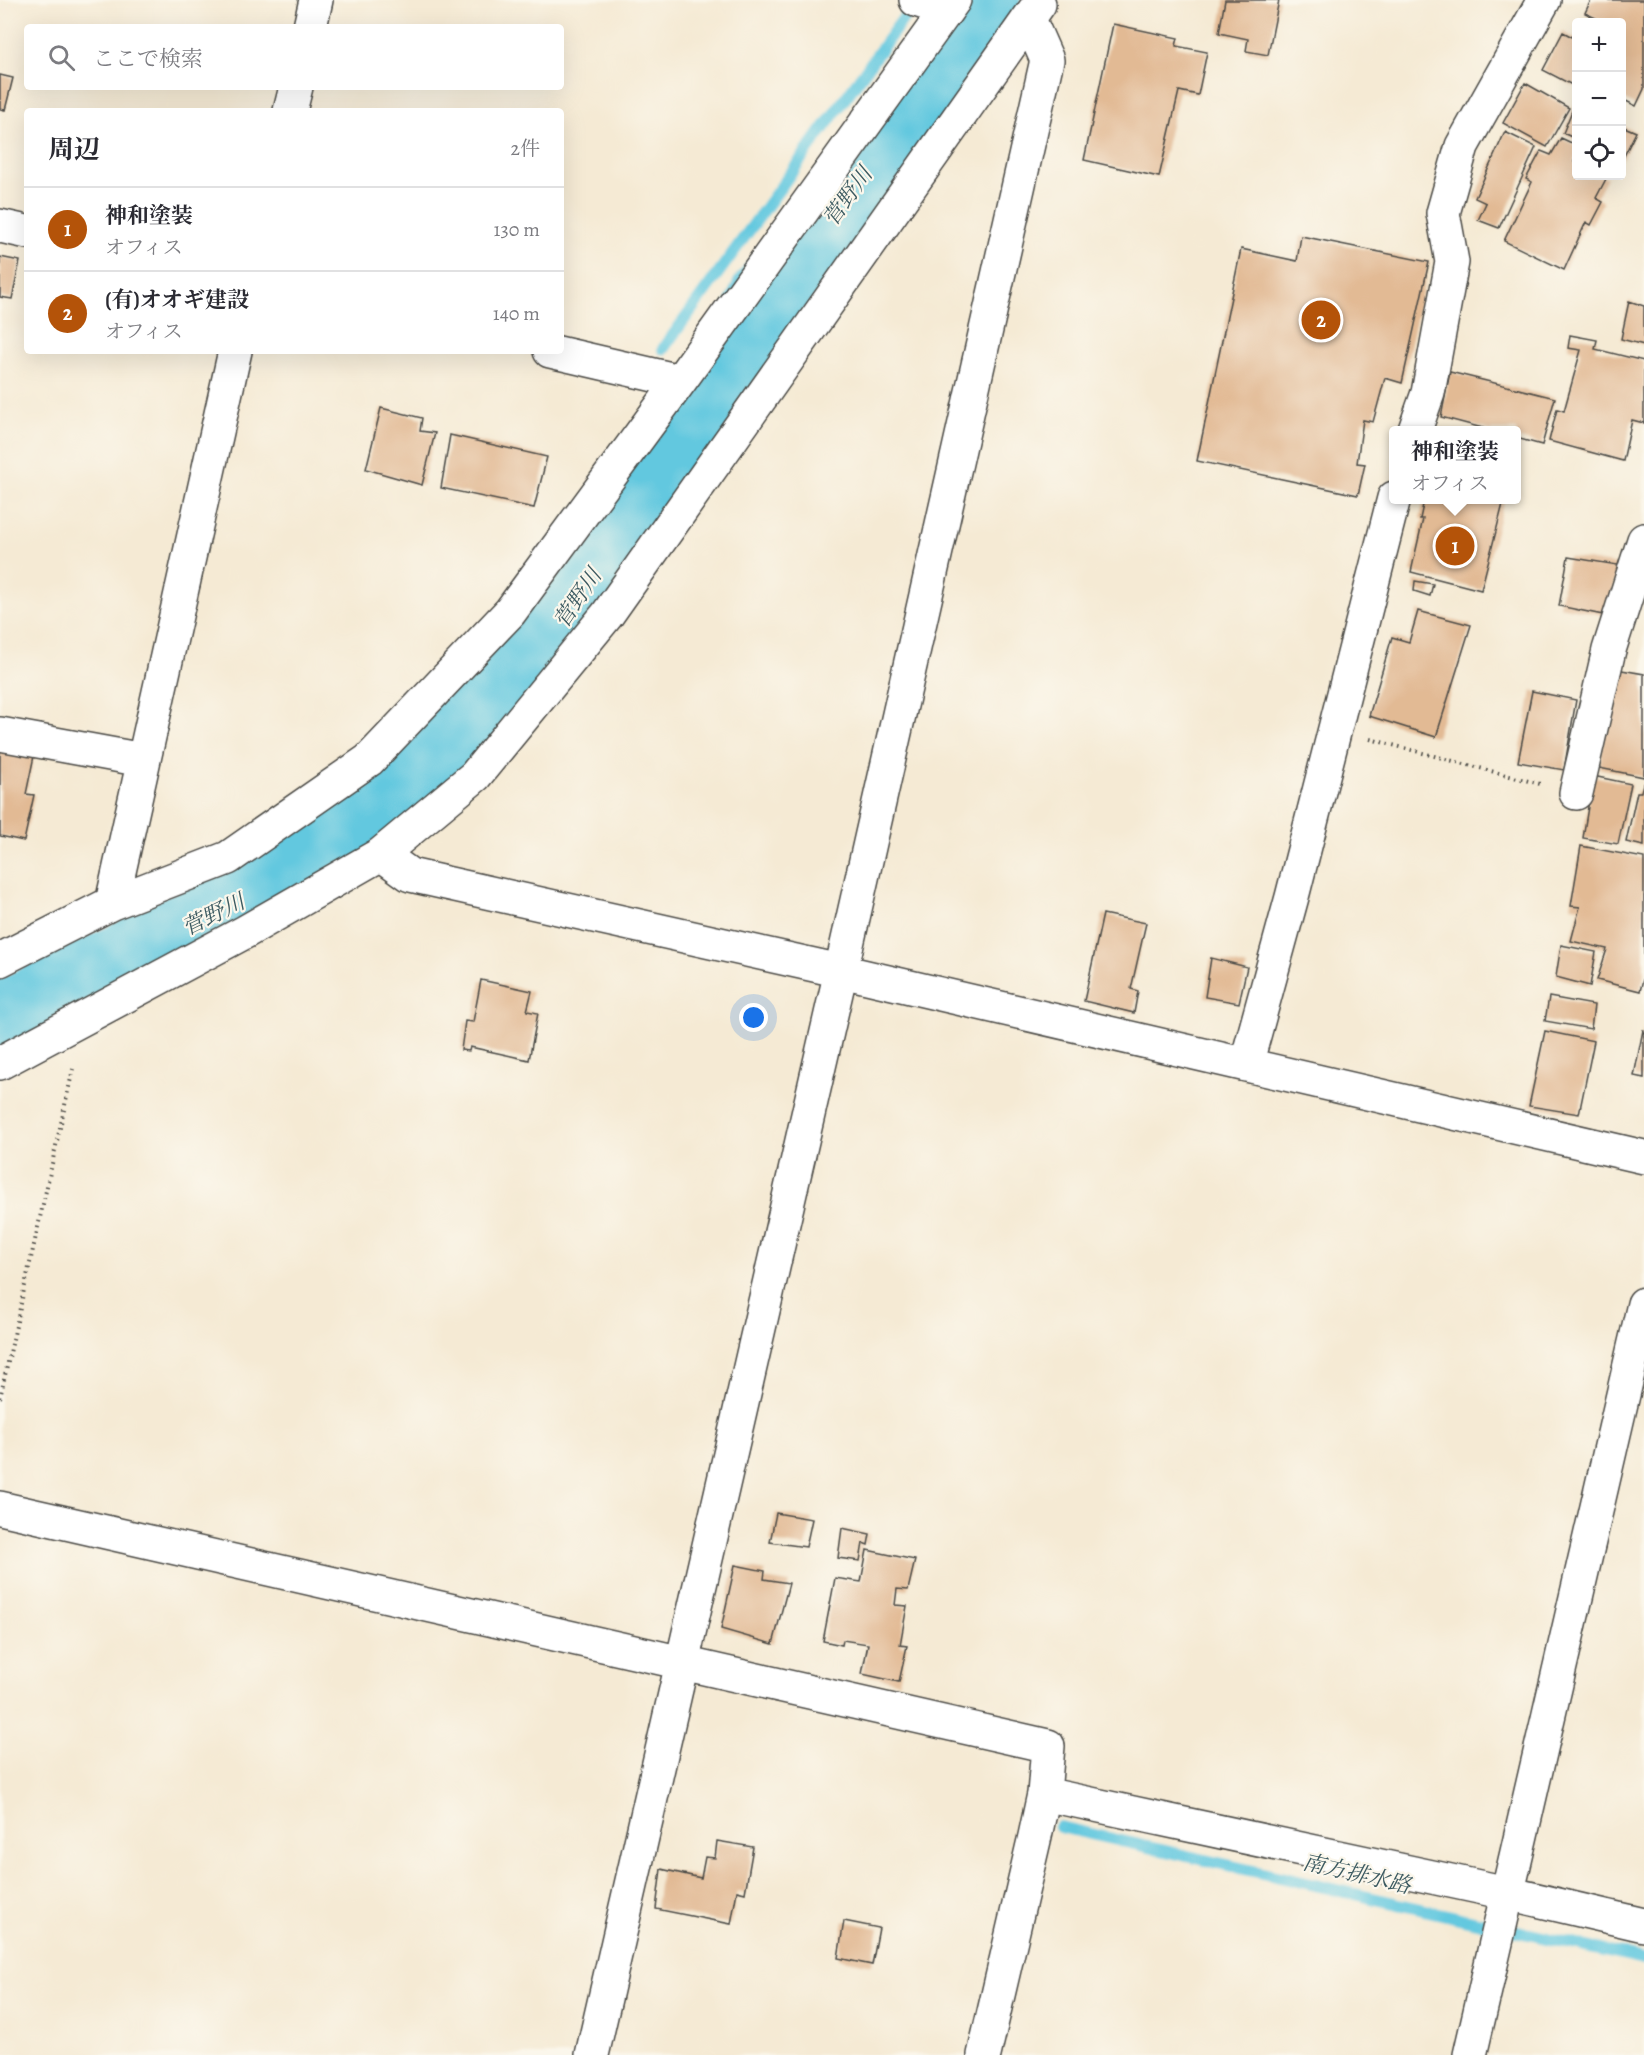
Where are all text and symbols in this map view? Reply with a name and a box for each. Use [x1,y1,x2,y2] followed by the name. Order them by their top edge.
[1572,18,1626,180] map controls
[1572,18,1626,72] button: +
[24,24,564,90] search box
[45,41,78,74] icon: search
[93,44,203,74] text: ここで検索
[1572,72,1626,126] button: −
[1572,126,1626,180] button: locate
[48,132,100,167] text: 周辺
[511,135,540,162] text: 2件
[816,159,881,232] water label: 菅野川
[105,201,193,231] text: 神和塗装
[64,216,71,243] text: 1
[494,216,540,243] text: 130 m
[105,234,183,261] text: オフィス
[105,285,249,315] text: (有)オオギ建設
[1302,298,1340,342] pin: 2
[63,300,72,327] text: 2
[493,300,540,327] text: 140 m
[105,318,183,345] text: オフィス
[1389,426,1521,504] popup
[1411,437,1499,467] text: 神和塗装
[1411,470,1489,497] text: オフィス
[1436,524,1474,568] pin: 1
[547,561,610,634] water label: 菅野川
[177,886,251,943] water label: 菅野川
[739,1003,768,1032] your location
[1300,1847,1416,1901] water label: 南方排水路

